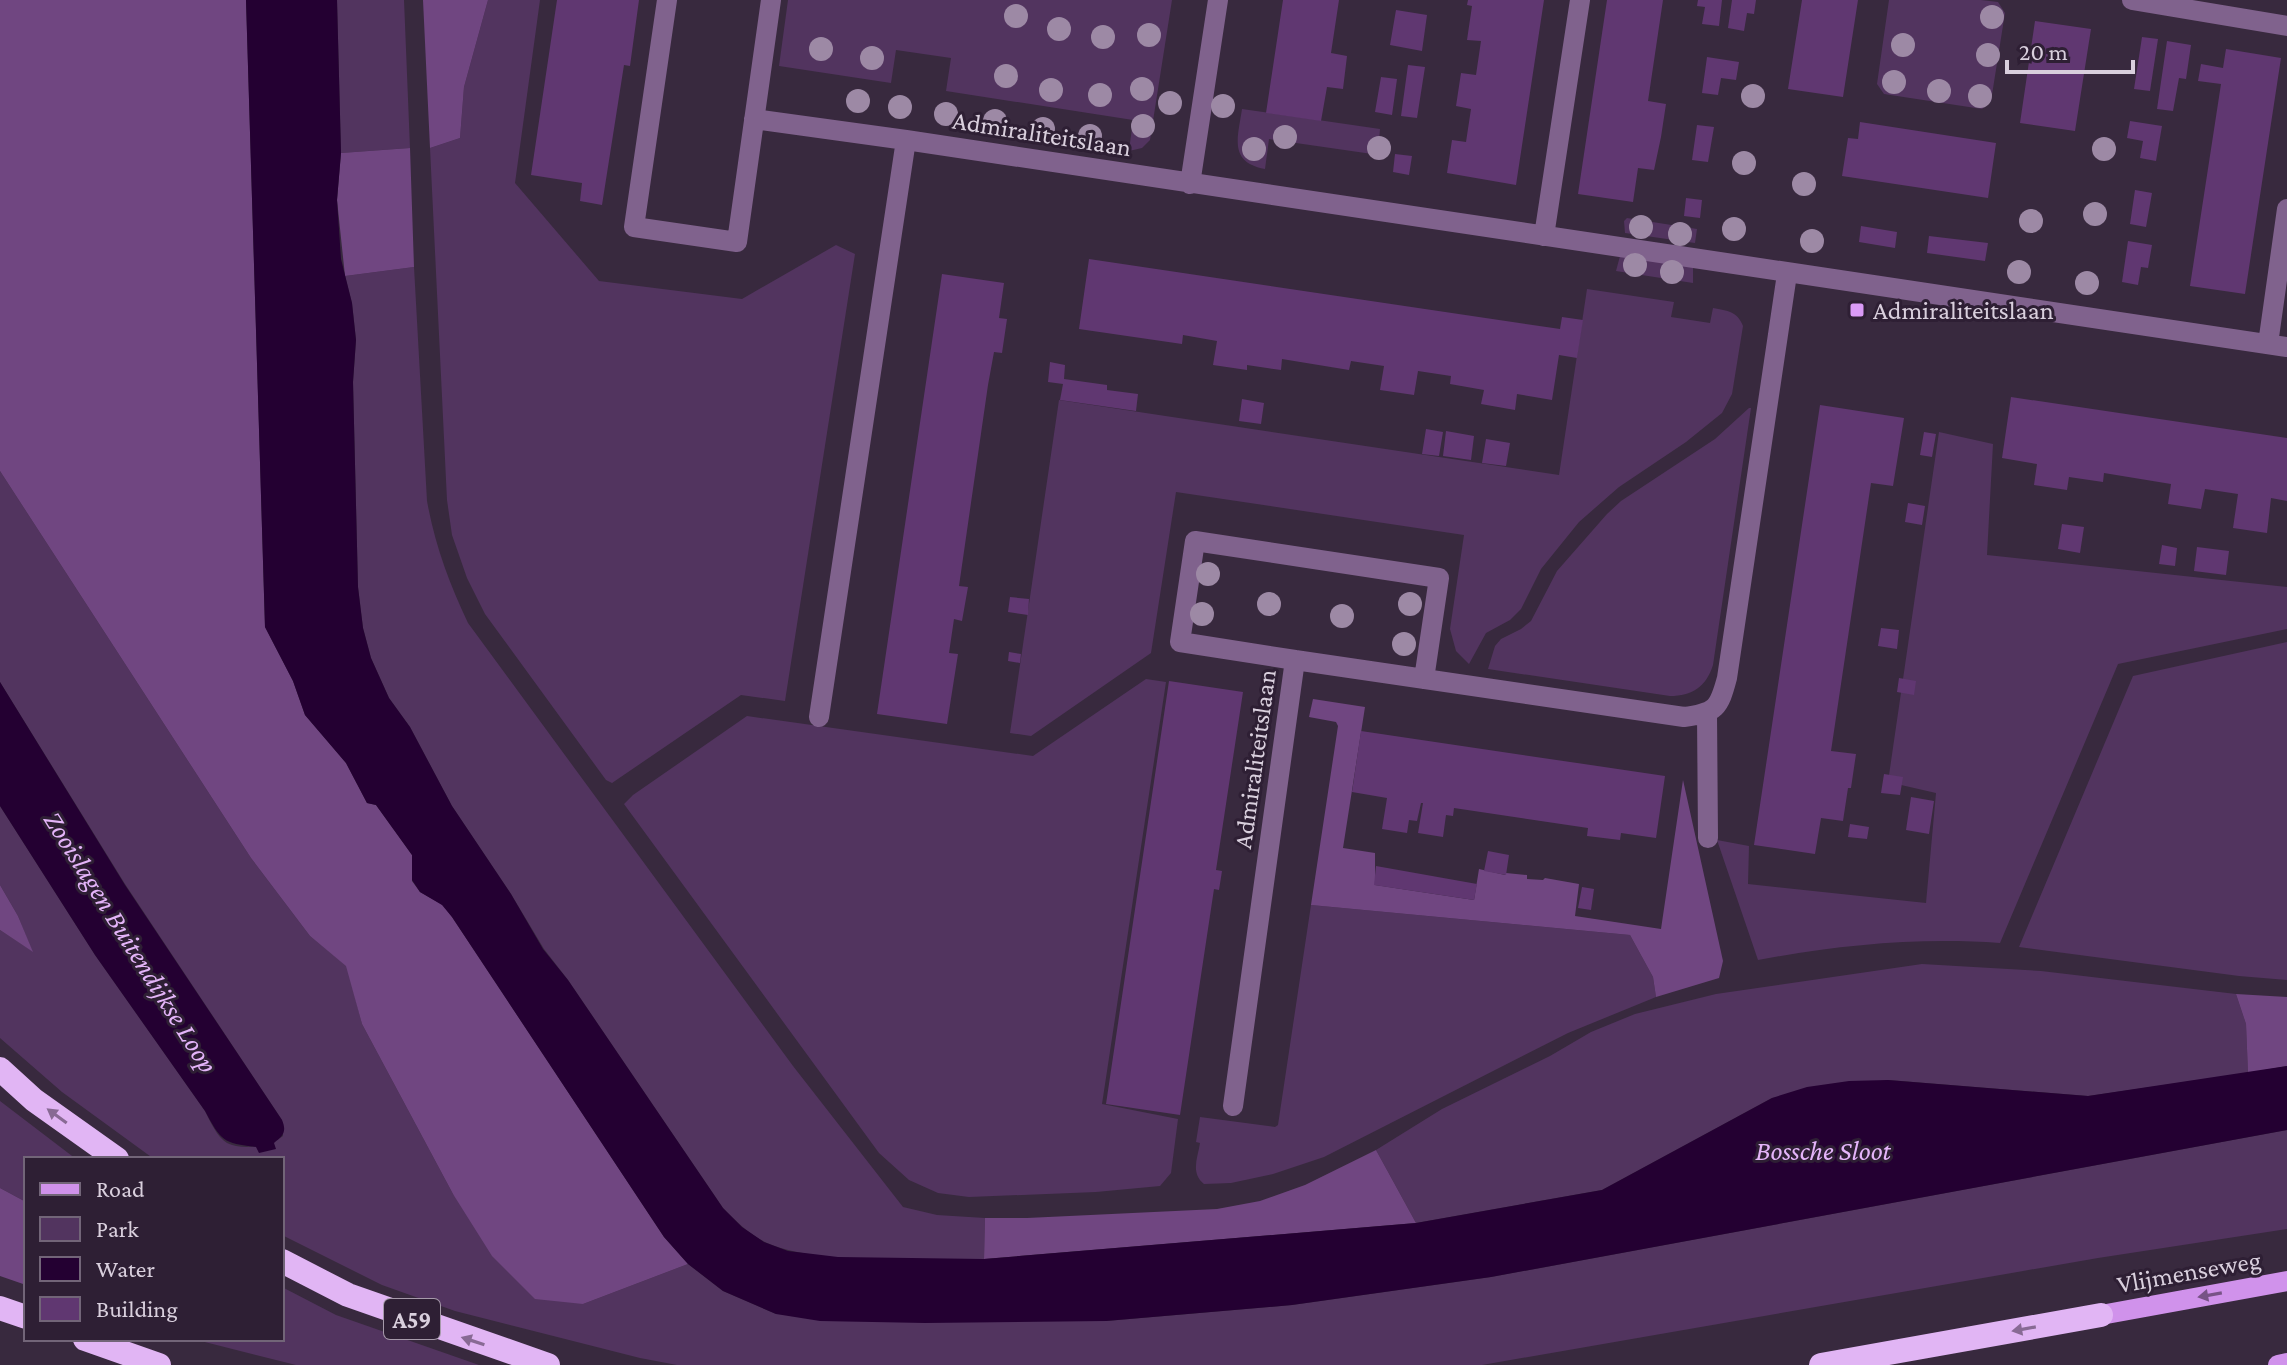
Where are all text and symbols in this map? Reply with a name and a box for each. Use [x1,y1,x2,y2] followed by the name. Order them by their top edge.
[2007,24,2133,74] scale bar
[2019,38,2068,65] text: 20 m
[951,106,1134,162] street label: Admiraliteitslaan
[1873,296,2054,325] place label: Admiraliteitslaan
[1848,301,1866,319] marker: Admiraliteitslaan
[1228,668,1282,850] street label: Admiraliteitslaan
[37,805,224,1079] water label: Zooislagen Buitendijkse Loop
[46,1108,68,1124] one-way arrow
[1755,1135,1892,1166] water label: Bossche Sloot
[24,1157,284,1341] legend
[96,1175,145,1202] text: Road
[96,1215,139,1242] text: Park
[2115,1245,2264,1299] street label: Vlijmenseweg
[96,1255,155,1282] text: Water
[2198,1289,2223,1302] one-way arrow
[96,1295,178,1322] text: Building
[384,1299,440,1339] road number: A59
[2012,1323,2037,1335] one-way arrow
[461,1334,485,1346] one-way arrow

